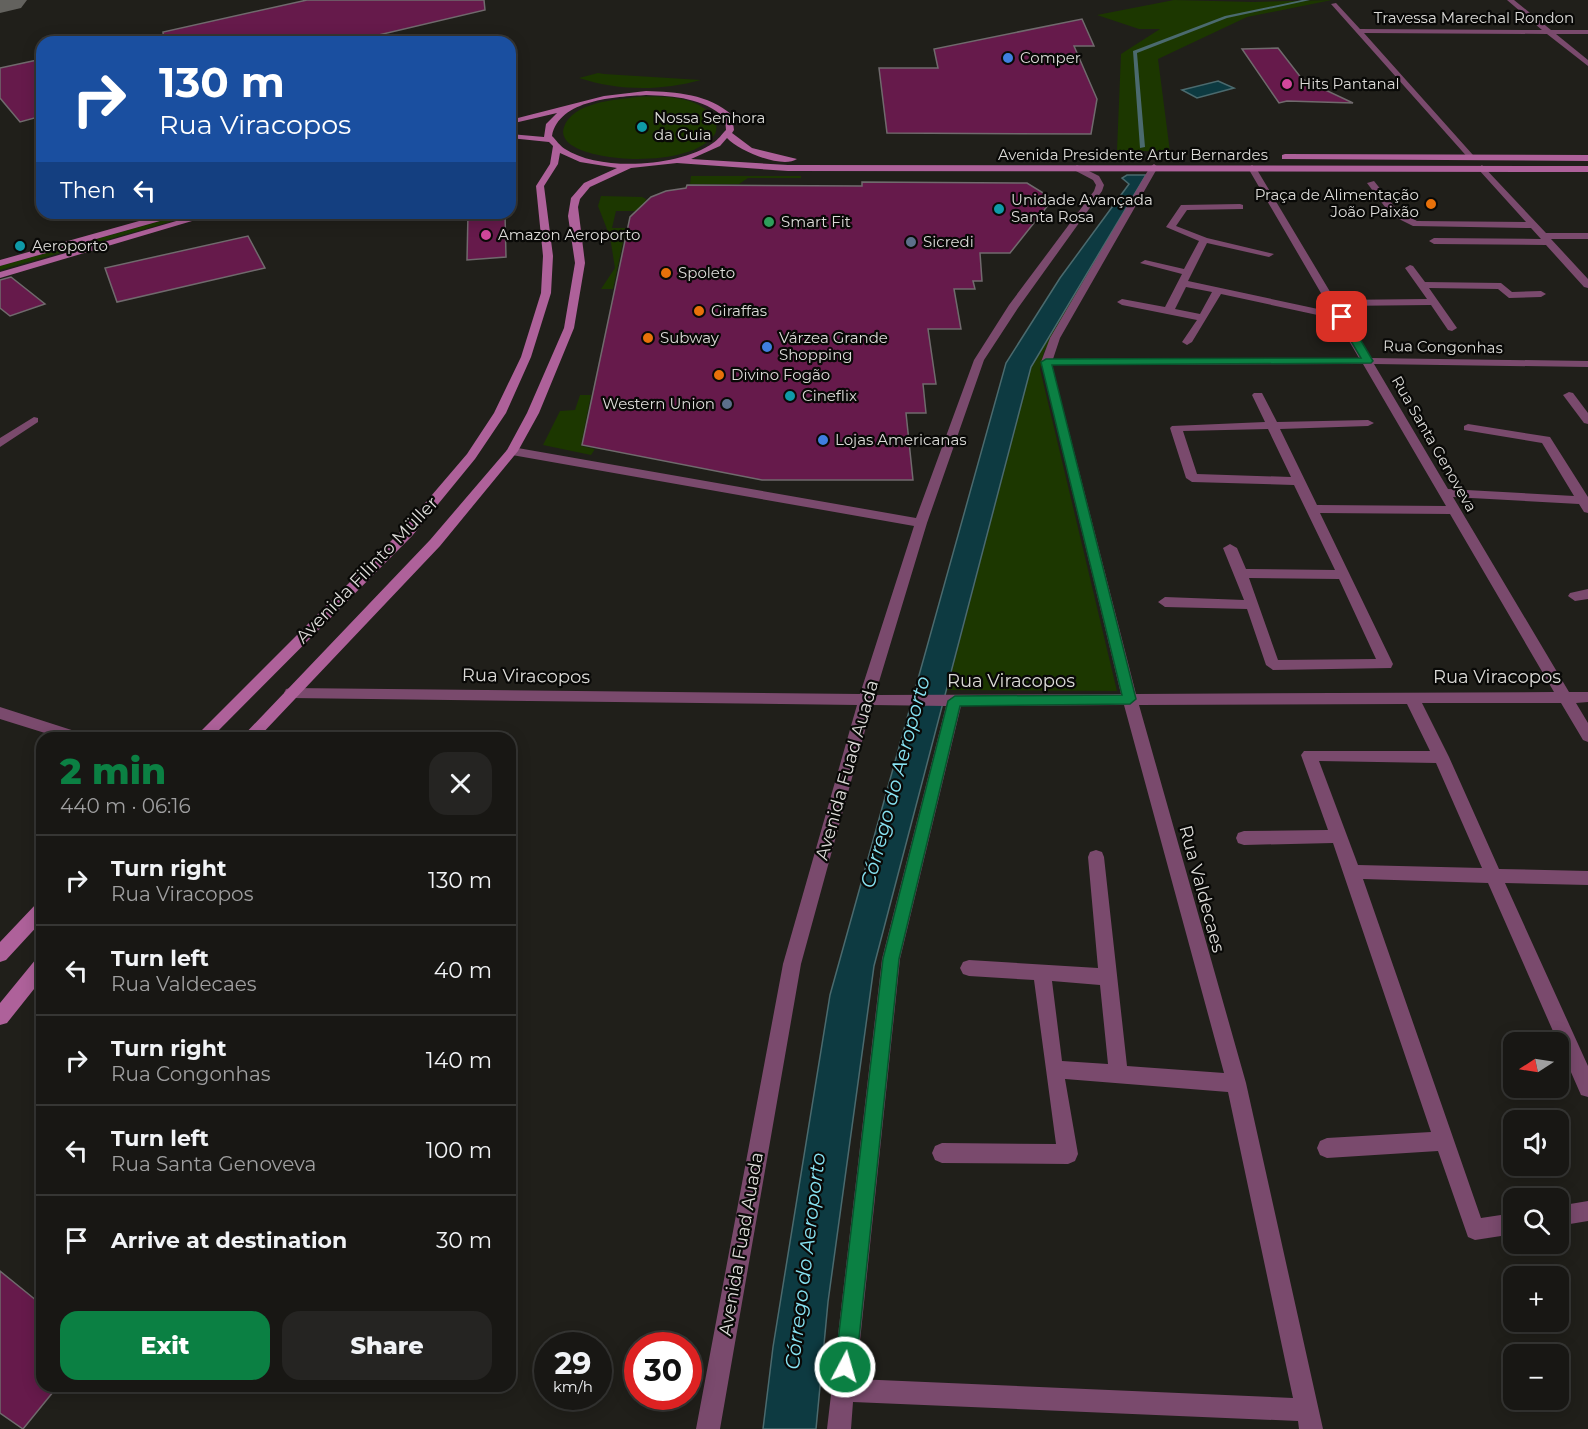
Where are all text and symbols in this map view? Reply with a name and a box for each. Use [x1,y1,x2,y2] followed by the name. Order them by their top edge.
[1374,8,1574,27] street label: Travessa Marechal Rondon
[1020,48,1081,67] place label: Comper
[1001,51,1015,65] marker: Comper
[159,56,285,108] text: 130 m
[60,60,138,138] icon: right
[1299,74,1400,93] place label: Hits Pantanal
[1280,77,1294,91] marker: Hits Pantanal
[159,108,351,141] text: Rua Viracopos
[654,108,765,144] place label: Nossa Senhora da Guia
[635,120,649,134] marker: Nossa Senhora da Guia
[998,145,1268,164] street label: Avenida Presidente Artur Bernardes
[128,174,161,207] icon: left
[60,177,116,204] text: Then
[1255,185,1419,221] place label: Praça de Alimentação João Paixão
[1011,190,1153,226] place label: Unidade Avançada Santa Rosa
[1424,197,1438,211] marker: Praça de Alimentação João Paixão
[992,202,1006,216] marker: Unidade Avançada Santa Rosa
[781,212,851,231] place label: Smart Fit
[762,215,776,229] marker: Smart Fit
[498,225,641,244] place label: Amazon Aeroporto
[479,228,493,242] marker: Amazon Aeroporto
[923,232,974,251] place label: Sicredi
[904,235,918,249] marker: Sicredi
[32,236,108,255] place label: Aeroporto
[13,239,27,253] marker: Aeroporto
[678,263,735,282] place label: Spoleto
[659,266,673,280] marker: Spoleto
[1316,291,1367,342] pin
[1325,300,1358,333] icon: arrive
[711,301,767,320] place label: Giraffas
[692,304,706,318] marker: Giraffas
[660,328,720,347] place label: Subway
[779,328,888,364] place label: Várzea Grande Shopping
[641,331,655,345] marker: Subway
[1383,336,1503,357] street label: Rua Congonhas
[760,340,774,354] marker: Várzea Grande Shopping
[731,365,830,384] place label: Divino Fogão
[712,368,726,382] marker: Divino Fogão
[1388,372,1481,515] street label: Rua Santa Genoveva
[802,386,857,405] place label: Cineflix
[783,389,797,403] marker: Cineflix
[602,394,715,413] place label: Western Union
[720,397,734,411] marker: Western Union
[835,430,967,449] place label: Lojas Americanas
[816,433,830,447] marker: Lojas Americanas
[291,492,443,648] street label: Avenida Filinto Müller
[462,664,590,688] street label: Rua Viracopos
[1433,666,1561,688] street label: Rua Viracopos
[947,670,1075,692] street label: Rua Viracopos
[855,673,935,891] water label: Córrego do Aeroporto
[811,677,883,863] street label: Avenida Fuad Auada
[60,749,166,793] text: 2 min
[429,752,492,815] button: close
[60,794,191,818] text: 440 m · 06:16
[1174,823,1230,955] street label: Rua Valdecaes
[111,855,226,882] text: Turn right
[60,864,93,897] icon: right
[428,867,492,894] text: 130 m
[111,882,253,906] text: Rua Viracopos
[111,945,209,972] text: Turn left
[60,954,93,987] icon: left
[434,957,492,984] text: 40 m
[111,972,257,996] text: Rua Valdecaes
[1503,1032,1569,1098] north arrow
[1503,1032,1569,1410] map controls
[111,1035,226,1062] text: Turn right
[60,1044,93,1077] icon: right
[426,1047,492,1074] text: 140 m
[111,1062,271,1086] text: Rua Congonhas
[1503,1110,1569,1176] button: sound
[111,1125,209,1152] text: Turn left
[60,1134,93,1167] icon: left
[426,1137,492,1164] text: 100 m
[714,1150,768,1338] street label: Avenida Fuad Auada
[780,1151,830,1371] water label: Córrego do Aeroporto
[111,1152,316,1176] text: Rua Santa Genoveva
[1503,1188,1569,1254] button: search
[60,1224,93,1257] icon: arrive
[111,1227,347,1254] text: Arrive at destination
[436,1227,492,1254] text: 30 m
[1503,1266,1569,1332] button: +
[60,1311,270,1380] button: Exit
[282,1311,492,1380] button: Share
[624,1332,702,1410] speed limit sign: 30
[813,1335,877,1399] position arrow
[1503,1344,1569,1410] button: −
[555,1345,591,1382] text: 29
[553,1377,593,1396] text: km/h

